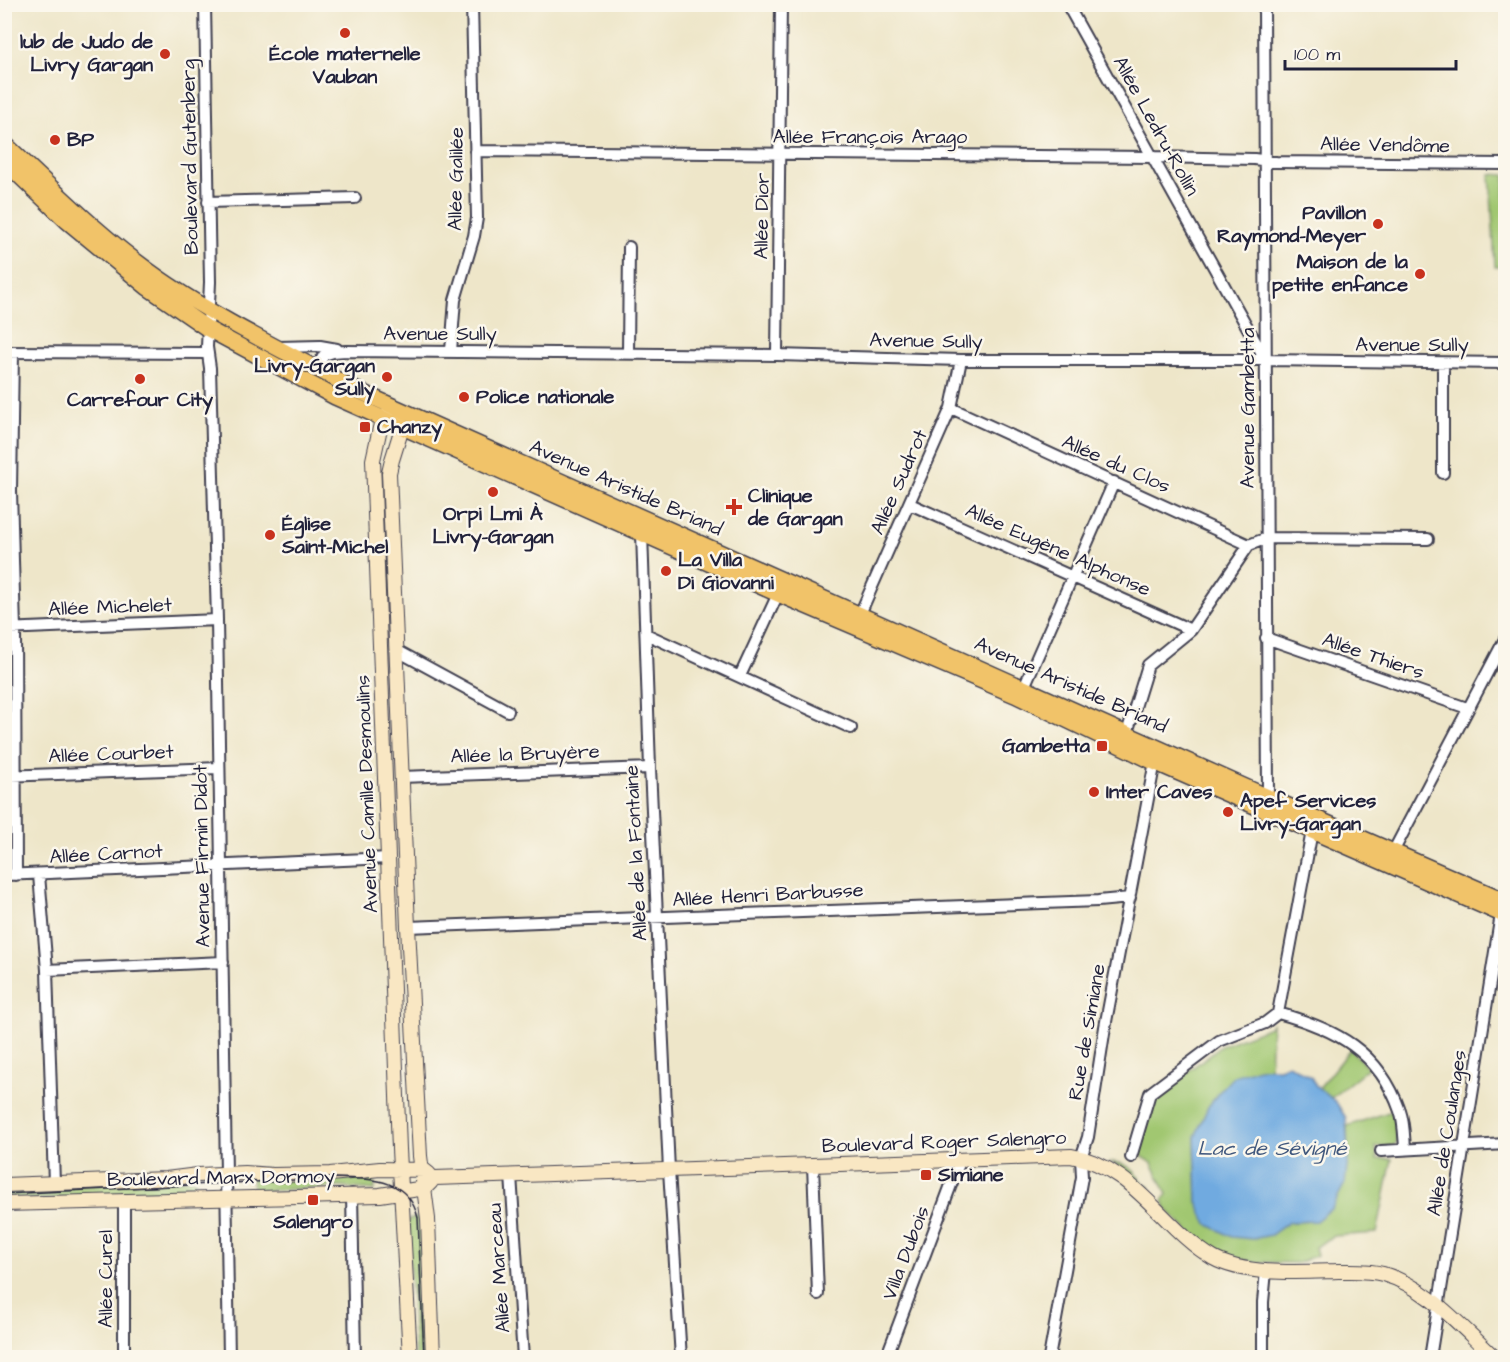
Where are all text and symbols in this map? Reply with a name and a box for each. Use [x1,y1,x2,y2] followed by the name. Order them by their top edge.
[338,26,352,40] marker: École maternelle Vauban
[20,28,153,80] place label: lub de Judo de Livry Gargan
[1285,33,1456,71] scale bar
[269,40,421,91] place label: École maternelle Vauban
[1294,42,1340,67] text: 100 m
[158,47,172,61] marker: lub de Judo de Livry Gargan
[1106,51,1206,201] street label: Allée Ledru-Rollin
[174,59,207,255] street label: Boulevard Gutenberg
[773,123,967,152] street label: Allée François Arago
[67,126,94,154] place label: BP
[441,127,471,231] street label: Allée Galilée
[1320,130,1450,160] street label: Allée Vendôme
[48,133,62,147] marker: BP
[747,172,777,260] street label: Allée Dior
[1217,199,1367,251] place label: Pavillon Raymond-Meyer
[1371,217,1385,231] marker: Pavillon Raymond-Meyer
[1272,248,1409,299] place label: Maison de la petite enfance
[1413,267,1427,281] marker: Maison de la petite enfance
[383,320,497,349] street label: Avenue Sully
[869,326,983,357] street label: Avenue Sully
[1234,328,1262,488] street label: Avenue Gambetta
[1355,331,1469,360] street label: Avenue Sully
[254,352,375,404] place label: Livry-Gargan Sully
[380,370,394,384] marker: Livry-Gargan Sully
[133,372,147,386] marker: Carrefour City
[476,383,615,411] place label: Police nationale
[67,386,213,415] place label: Carrefour City
[457,390,471,404] marker: Police nationale
[377,413,442,442] place label: Chanzy
[358,420,372,434] marker: Chanzy
[863,425,935,539] street label: Allée Sudrot
[1057,428,1175,500] street label: Allée du Clos
[525,433,727,543] street label: Avenue Aristide Briand
[747,482,843,534] place label: Clinique de Gargan
[486,485,500,499] marker: Orpi Lmi À Livry-Gargan
[961,497,1155,604] street label: Allée Eugène Alphonse
[725,498,743,516] marker: Clinique de Gargan
[432,500,554,552] place label: Orpi Lmi À Livry-Gargan
[281,510,388,561] place label: Église Saint-Michel
[263,528,277,542] marker: Église Saint-Michel
[678,546,775,597] place label: La Villa Di Giovanni
[659,564,673,578] marker: La Villa Di Giovanni
[48,591,172,623] street label: Allée Michelet
[1318,625,1428,687] street label: Allée Thiers
[970,630,1172,740] street label: Avenue Aristide Briand
[349,675,385,913] street label: Avenue Camille Desmoulins
[1002,732,1091,760] place label: Gambetta
[450,737,600,772] street label: Allée la Bruyère
[48,738,174,770] street label: Allée Courbet
[1095,739,1109,753] marker: Gambetta
[186,764,218,948] street label: Avenue Firmin Didot
[617,764,655,942] street label: Allée de la Fontaine
[1106,778,1213,806] place label: Inter Caves
[1087,785,1101,799] marker: Inter Caves
[1240,787,1376,839] place label: Apef Services Livry-Gargan
[1221,805,1235,819] marker: Apef Services Livry-Gargan
[49,837,163,871] street label: Allée Carnot
[672,876,865,914] street label: Allée Henri Barbusse
[1061,962,1113,1102] street label: Rue de Simiane
[1420,1048,1475,1218] street label: Allée de Coulanges
[821,1124,1067,1161] street label: Boulevard Roger Salengro
[1197,1134,1348,1164] water label: Lac de Sévigné
[937,1161,1004,1189] place label: Simiane
[107,1162,335,1195] street label: Boulevard Marx Dormoy
[919,1168,933,1182] marker: Simiane
[306,1193,320,1207] marker: Salengro
[480,1202,518,1334] street label: Allée Marceau
[875,1202,937,1304] street label: Villa Dubois
[272,1208,354,1237] place label: Salengro
[92,1230,120,1328] street label: Allée Curel

